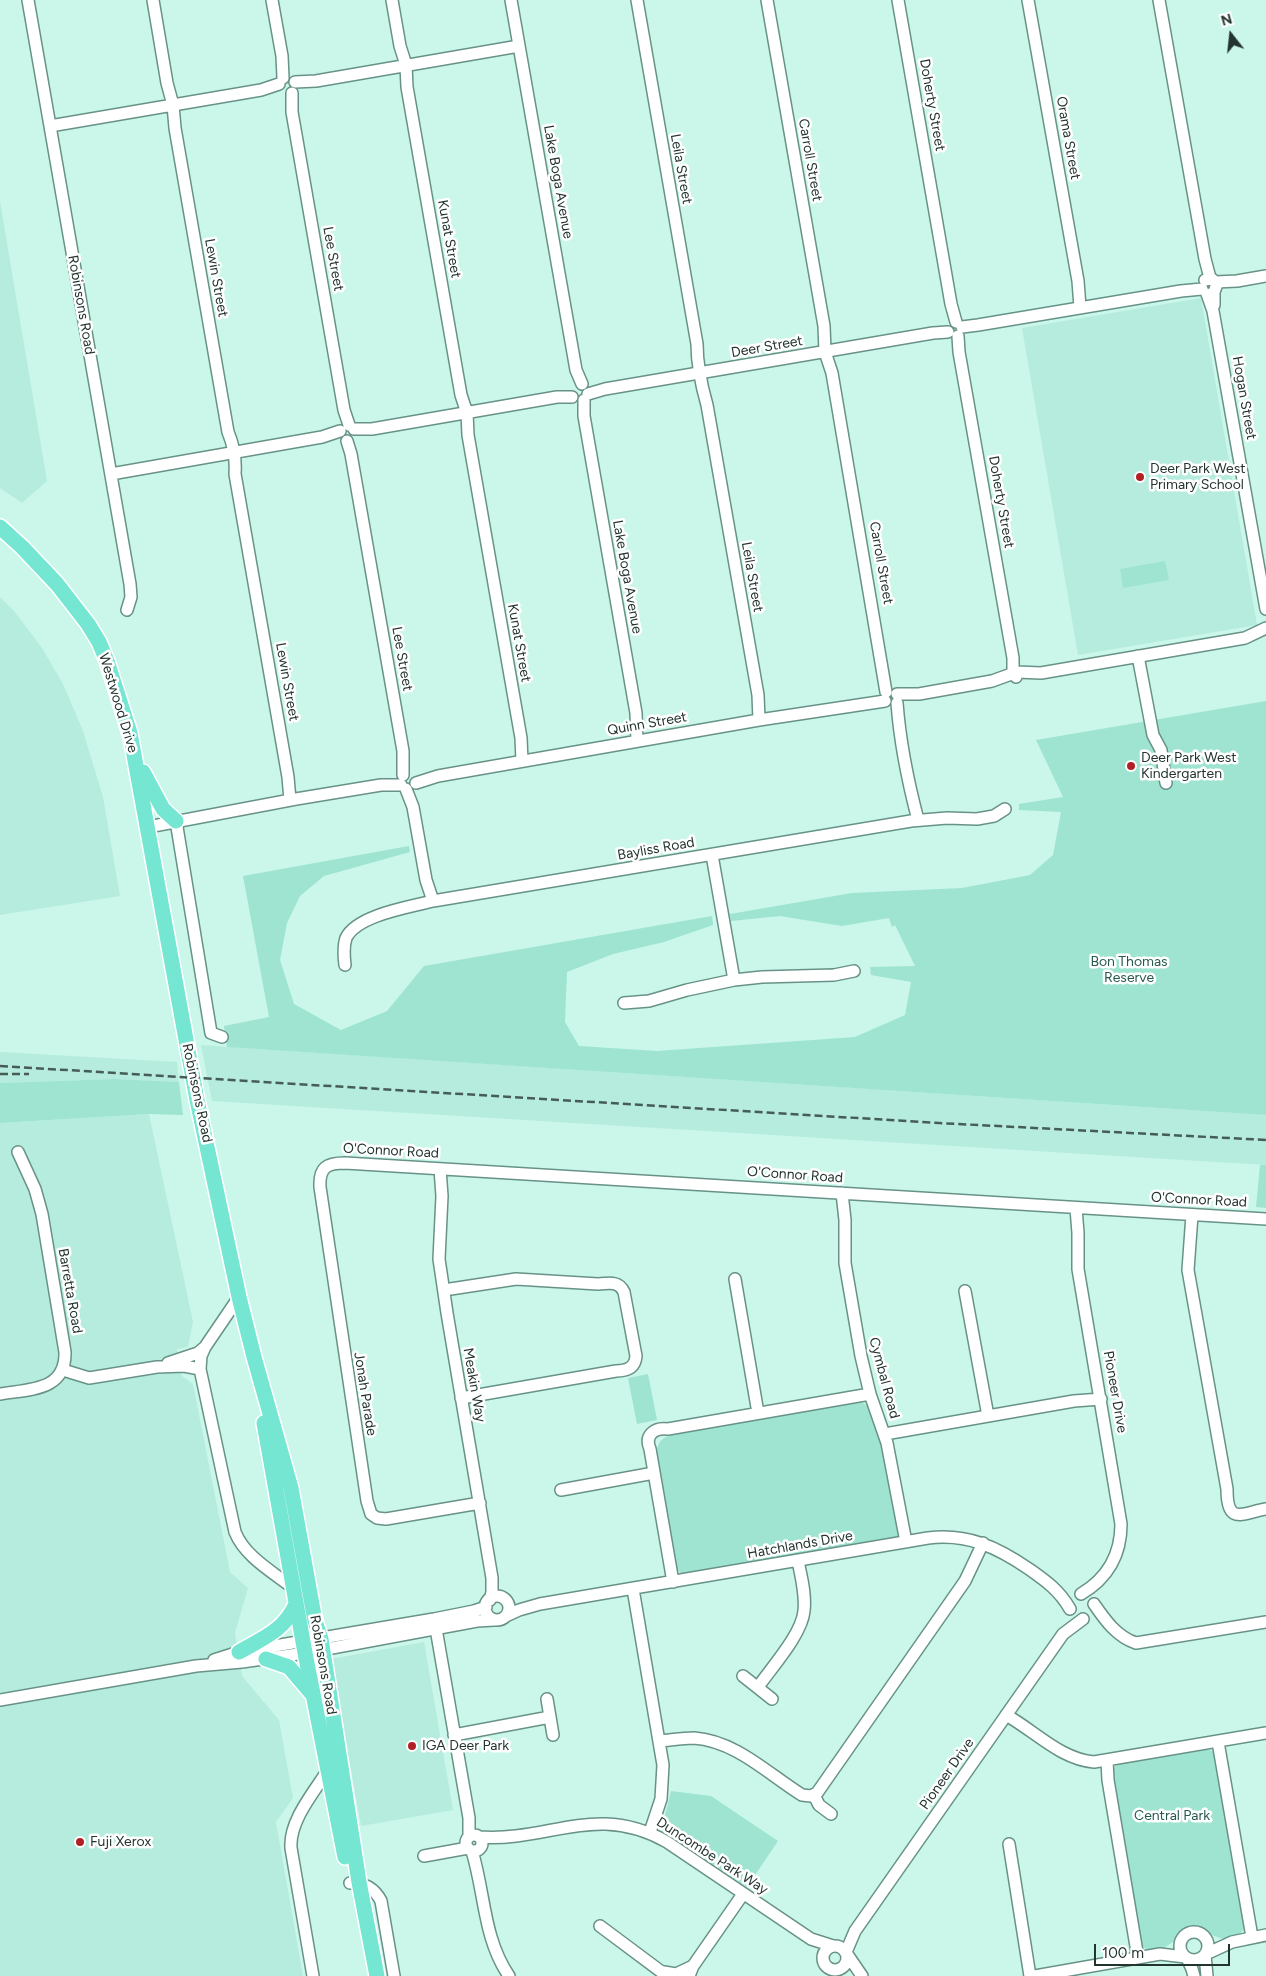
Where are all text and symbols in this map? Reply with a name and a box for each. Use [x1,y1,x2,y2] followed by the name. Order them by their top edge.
[1206,10,1256,60] north arrow
[1219,10,1234,30] text: N
[916,58,948,152] street label: Doherty Street
[1052,95,1084,181] street label: Orama Street
[794,117,826,203] street label: Carroll Street
[540,124,576,240] street label: Lake Boga Avenue
[667,133,695,205] street label: Leila Street
[434,199,464,279] street label: Kunat Street
[319,225,347,293] street label: Lee Street
[201,237,231,319] street label: Lewin Street
[64,254,98,356] street label: Robinsons Road
[730,332,804,362] street label: Deer Street
[1228,355,1260,441] street label: Hogan Street
[985,455,1017,549] street label: Doherty Street
[1150,461,1246,494] place label: Deer Park West Primary School
[1134,471,1146,483] marker: Deer Park West Primary School
[609,519,645,635] street label: Lake Boga Avenue
[865,520,897,606] street label: Carroll Street
[738,541,766,613] street label: Leila Street
[504,603,534,683] street label: Kunat Street
[388,625,416,693] street label: Lee Street
[272,641,302,723] street label: Lewin Street
[95,651,141,755] street label: Westwood Drive
[606,709,688,739] street label: Quinn Street
[1141,750,1237,782] place label: Deer Park West Kindergarten
[1125,760,1137,772] marker: Deer Park West Kindergarten
[616,834,696,864] street label: Bayliss Road
[1090,954,1168,986] park label: Bon Thomas Reserve
[178,1042,216,1144] street label: Robinsons Road
[343,1140,439,1162] street label: O'Connor Road
[747,1163,843,1187] street label: O'Connor Road
[1151,1189,1247,1211] street label: O'Connor Road
[54,1247,86,1335] street label: Barretta Road
[865,1336,903,1420] street label: Cymbal Road
[459,1347,489,1423] street label: Meakin Way
[1100,1350,1130,1434] street label: Pioneer Drive
[350,1351,380,1437] street label: Jonah Parade
[746,1527,854,1563] street label: Hatchlands Drive
[306,1614,340,1716] street label: Robinsons Road
[916,1735,978,1813] street label: Pioneer Drive
[422,1738,509,1754] place label: IGA Deer Park
[406,1740,418,1752] marker: IGA Deer Park
[1134,1808,1210,1824] park label: Central Park
[653,1814,771,1898] street label: Duncombe Park Way
[90,1834,151,1850] place label: Fuji Xerox
[74,1836,86,1848] marker: Fuji Xerox
[1096,1934,1232,1966] scale bar
[1102,1944,1144,1962] text: 100 m

